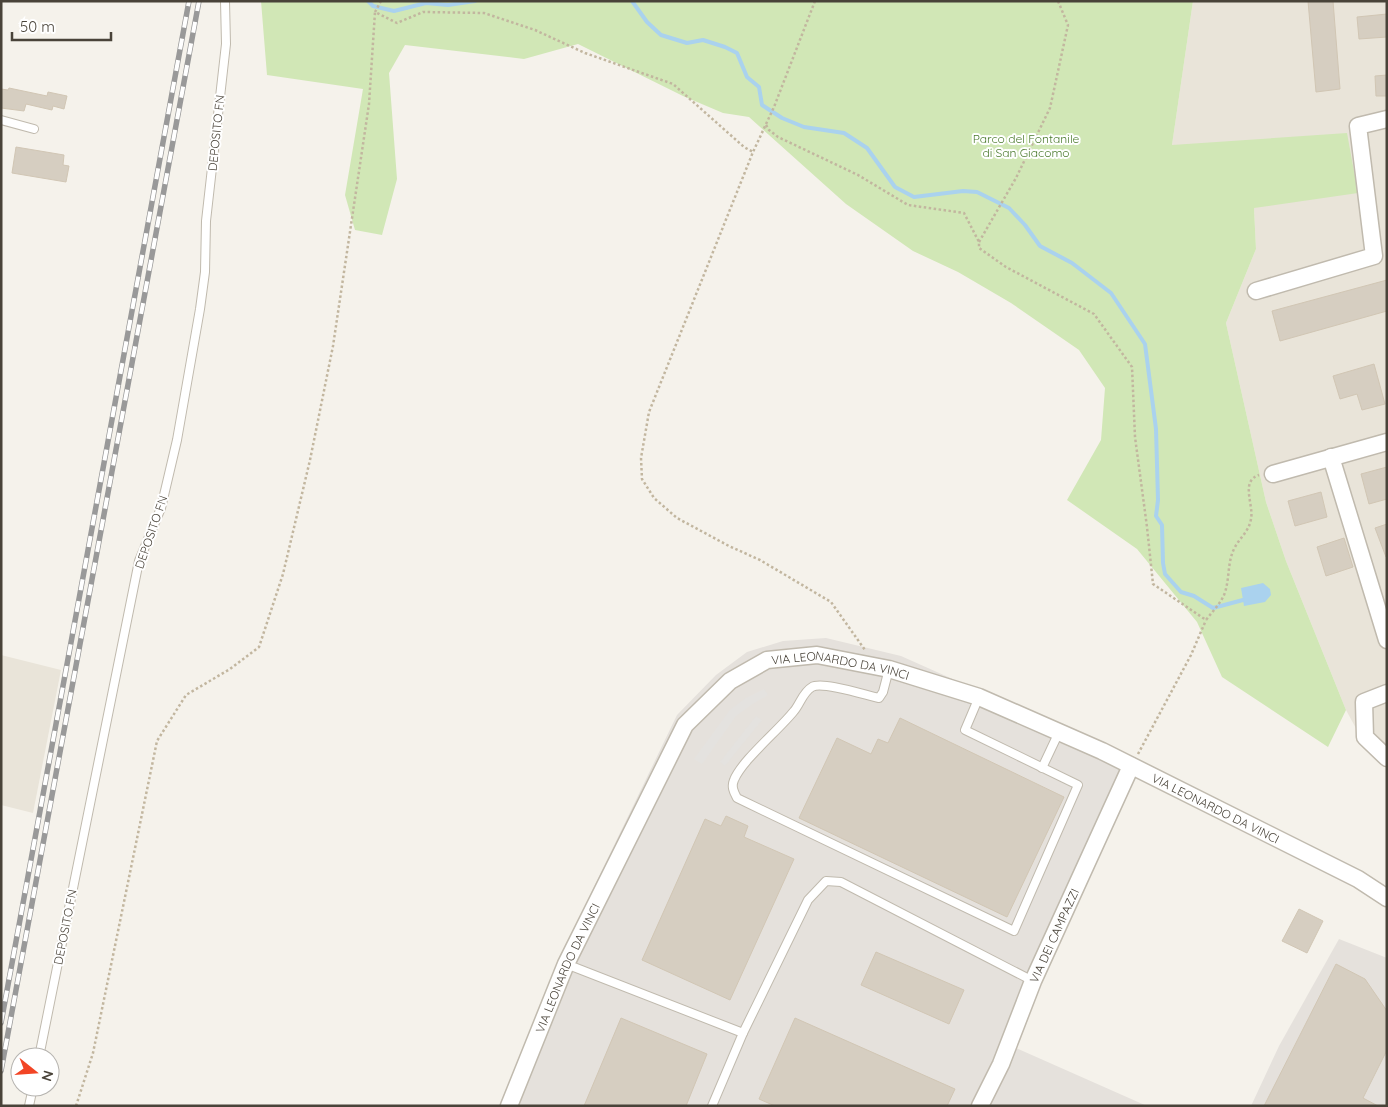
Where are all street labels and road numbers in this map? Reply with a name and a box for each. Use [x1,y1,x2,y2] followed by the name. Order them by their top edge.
[205,94,227,172] street label: DEPOSITO FN
[131,493,171,571] street label: DEPOSITO FN
[771,647,911,682] street label: VIA LEONARDO DA VINCI
[1150,770,1282,846] street label: VIA LEONARDO DA VINCI
[1026,886,1082,985] street label: VIA DEI CAMPAZZI
[50,888,80,966] street label: DEPOSITO FN
[532,901,603,1035] street label: VIA LEONARDO DA VINCI

